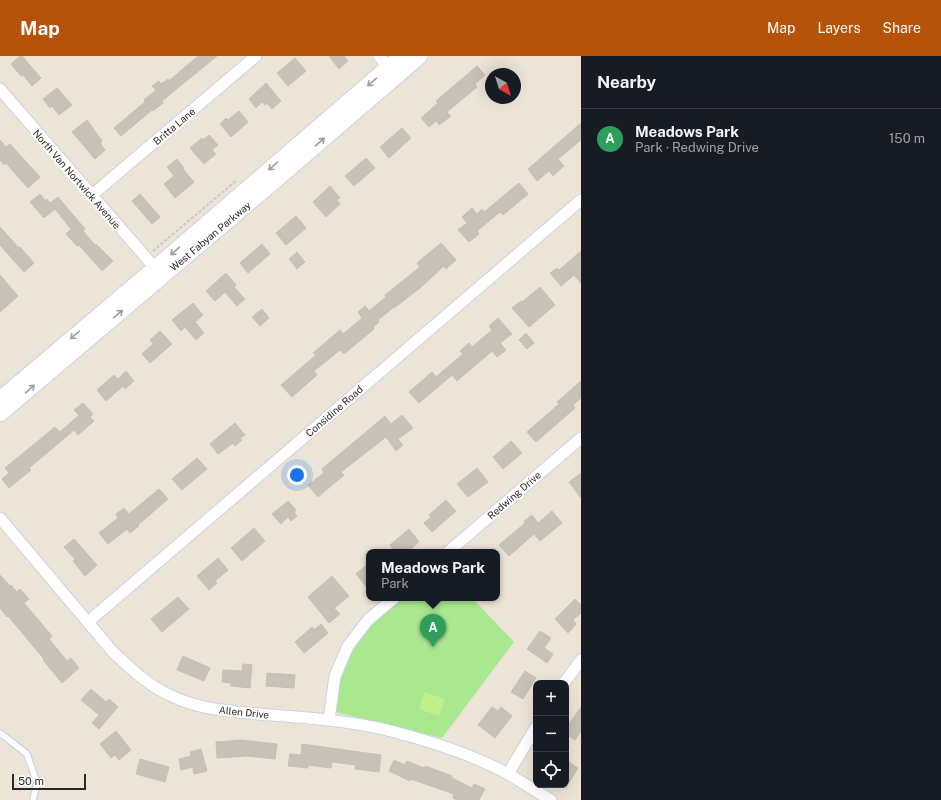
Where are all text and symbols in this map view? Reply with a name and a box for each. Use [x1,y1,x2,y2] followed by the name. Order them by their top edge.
[20,17,60,39] text: Map
[767,20,795,36] text: Map
[817,20,861,36] text: Layers
[883,20,921,36] text: Share
[485,68,521,104] north arrow
[597,72,656,92] text: Nearby
[366,77,377,86] one-way arrow
[151,105,198,147] street label: Britta Lane
[635,123,739,140] text: Meadows Park
[31,127,124,231] street label: North Van Nortwick Avenue
[605,131,615,146] text: A
[889,131,925,146] text: 150 m
[315,138,325,147] one-way arrow
[635,140,759,155] text: Park · Redwing Drive
[268,162,278,171] one-way arrow
[167,198,253,273] street label: West Fabyan Parkway
[169,247,180,256] one-way arrow
[112,309,123,318] one-way arrow
[70,331,81,340] one-way arrow
[303,383,365,439] street label: Considine Road
[24,384,35,393] one-way arrow
[287,465,307,485] your location
[485,468,543,521] street label: Redwing Drive
[366,549,500,601] popup
[381,559,485,576] text: Meadows Park
[381,576,409,591] text: Park
[420,614,446,647] pin: A
[533,680,569,788] map controls
[533,680,569,716] button: +
[218,703,270,721] street label: Allen Drive
[533,716,569,752] button: −
[533,752,569,788] button: locate
[12,772,86,791] scale bar
[18,775,44,787] text: 50 m

